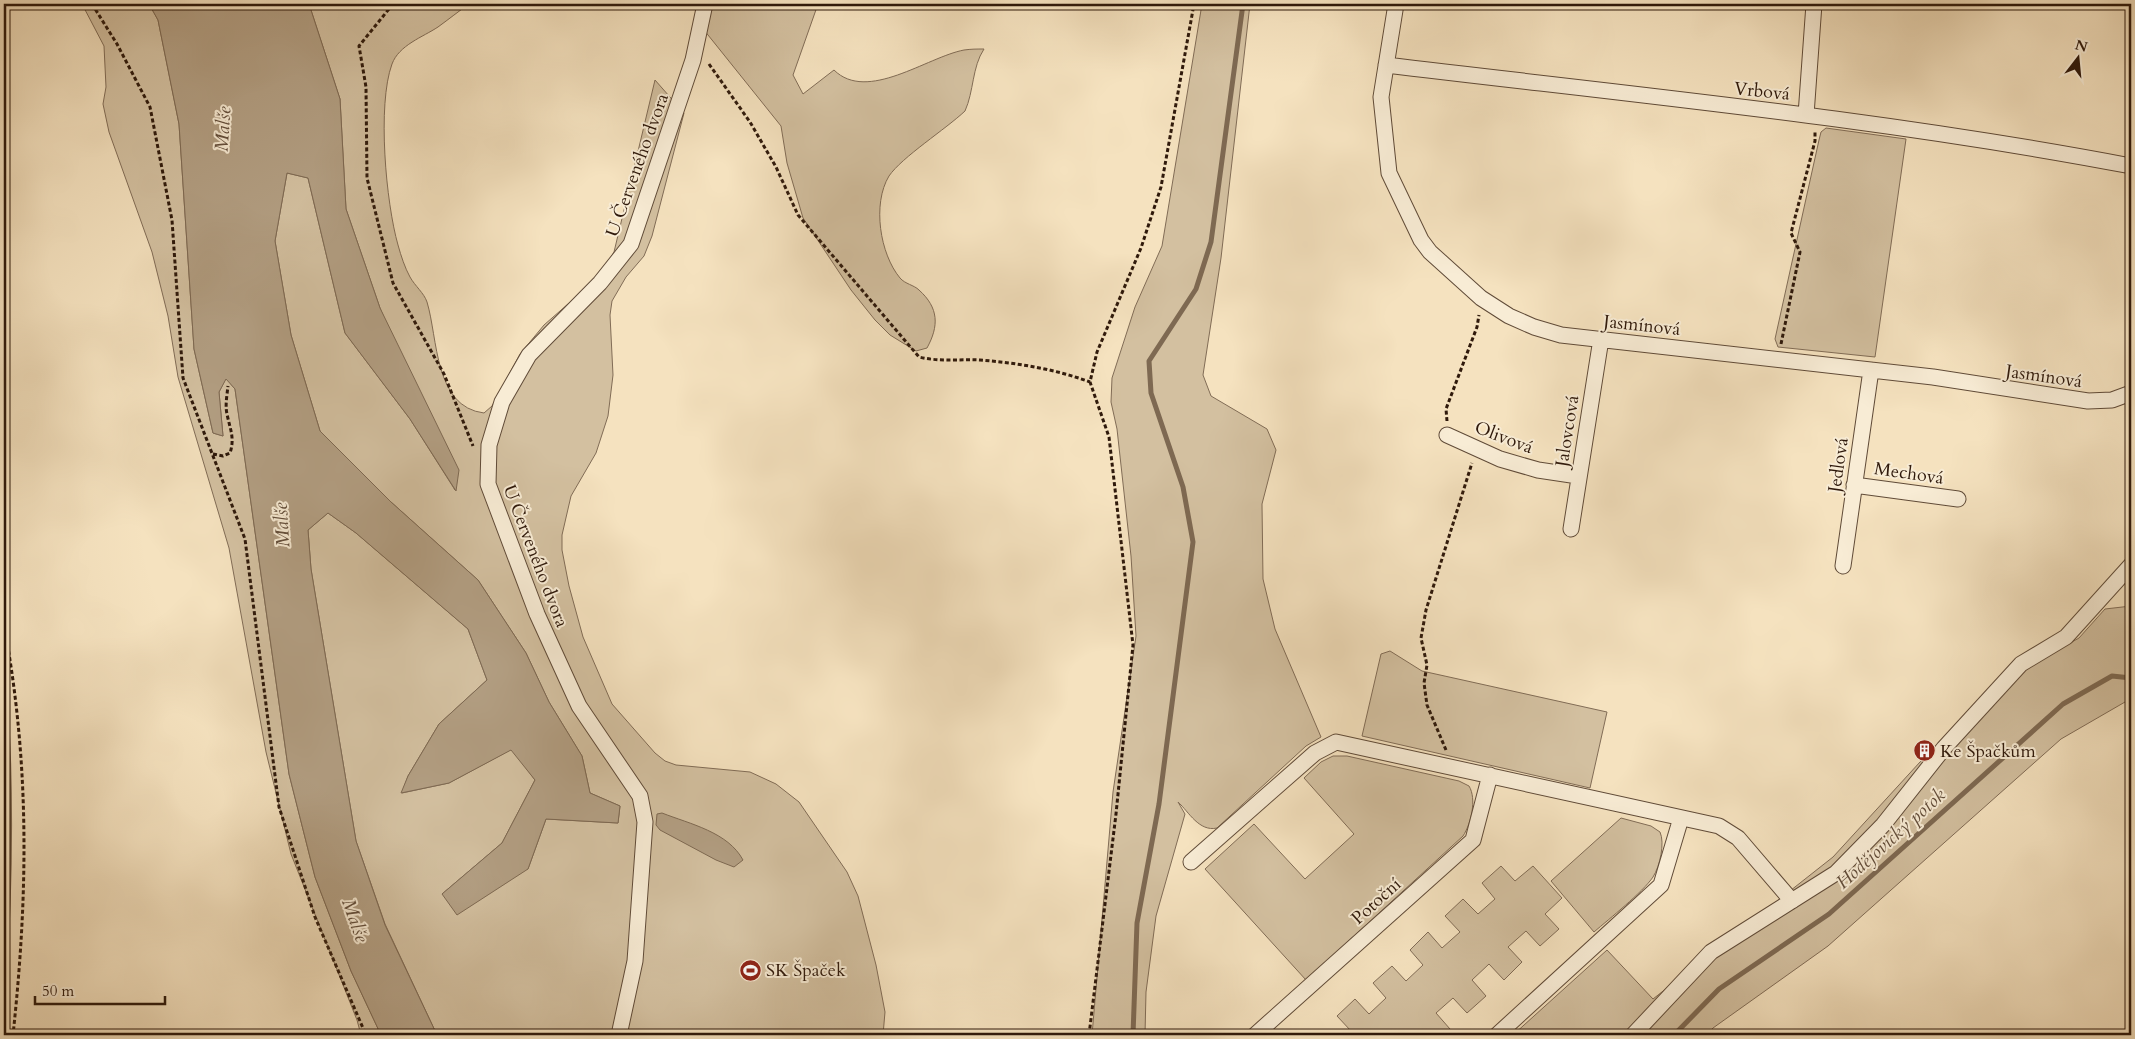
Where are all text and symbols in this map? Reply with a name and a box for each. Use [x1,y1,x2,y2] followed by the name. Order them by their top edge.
[2052,32,2102,82] north arrow
[2073,35,2090,57] text: N
[1733,76,1791,107] street label: Vrbová
[600,90,675,240] street label: U Červeného dvora
[208,105,238,152] water label: Malše
[1599,309,1682,342] street label: Jasmínová
[2001,358,2084,394] street label: Jasmínová
[1549,393,1586,472] street label: Jalovcová
[1471,415,1537,460] street label: Olivová
[1822,436,1855,497] street label: Jedlová
[1873,456,1945,491] street label: Mechová
[497,481,574,631] street label: U Červeného dvora
[267,501,297,548] water label: Malše
[1912,739,1936,763] building icon: Ke Špačkům
[1940,739,2036,764] place label: Ke Špačkům
[1830,782,1952,895] water label: Hodějovický potok
[1346,872,1407,930] street label: Potoční
[335,895,375,947] water label: Malše
[738,958,762,982] sports icon: SK Špaček
[766,958,846,983] place label: SK Špaček
[35,974,165,1006] scale bar
[42,981,74,1001] text: 50 m

